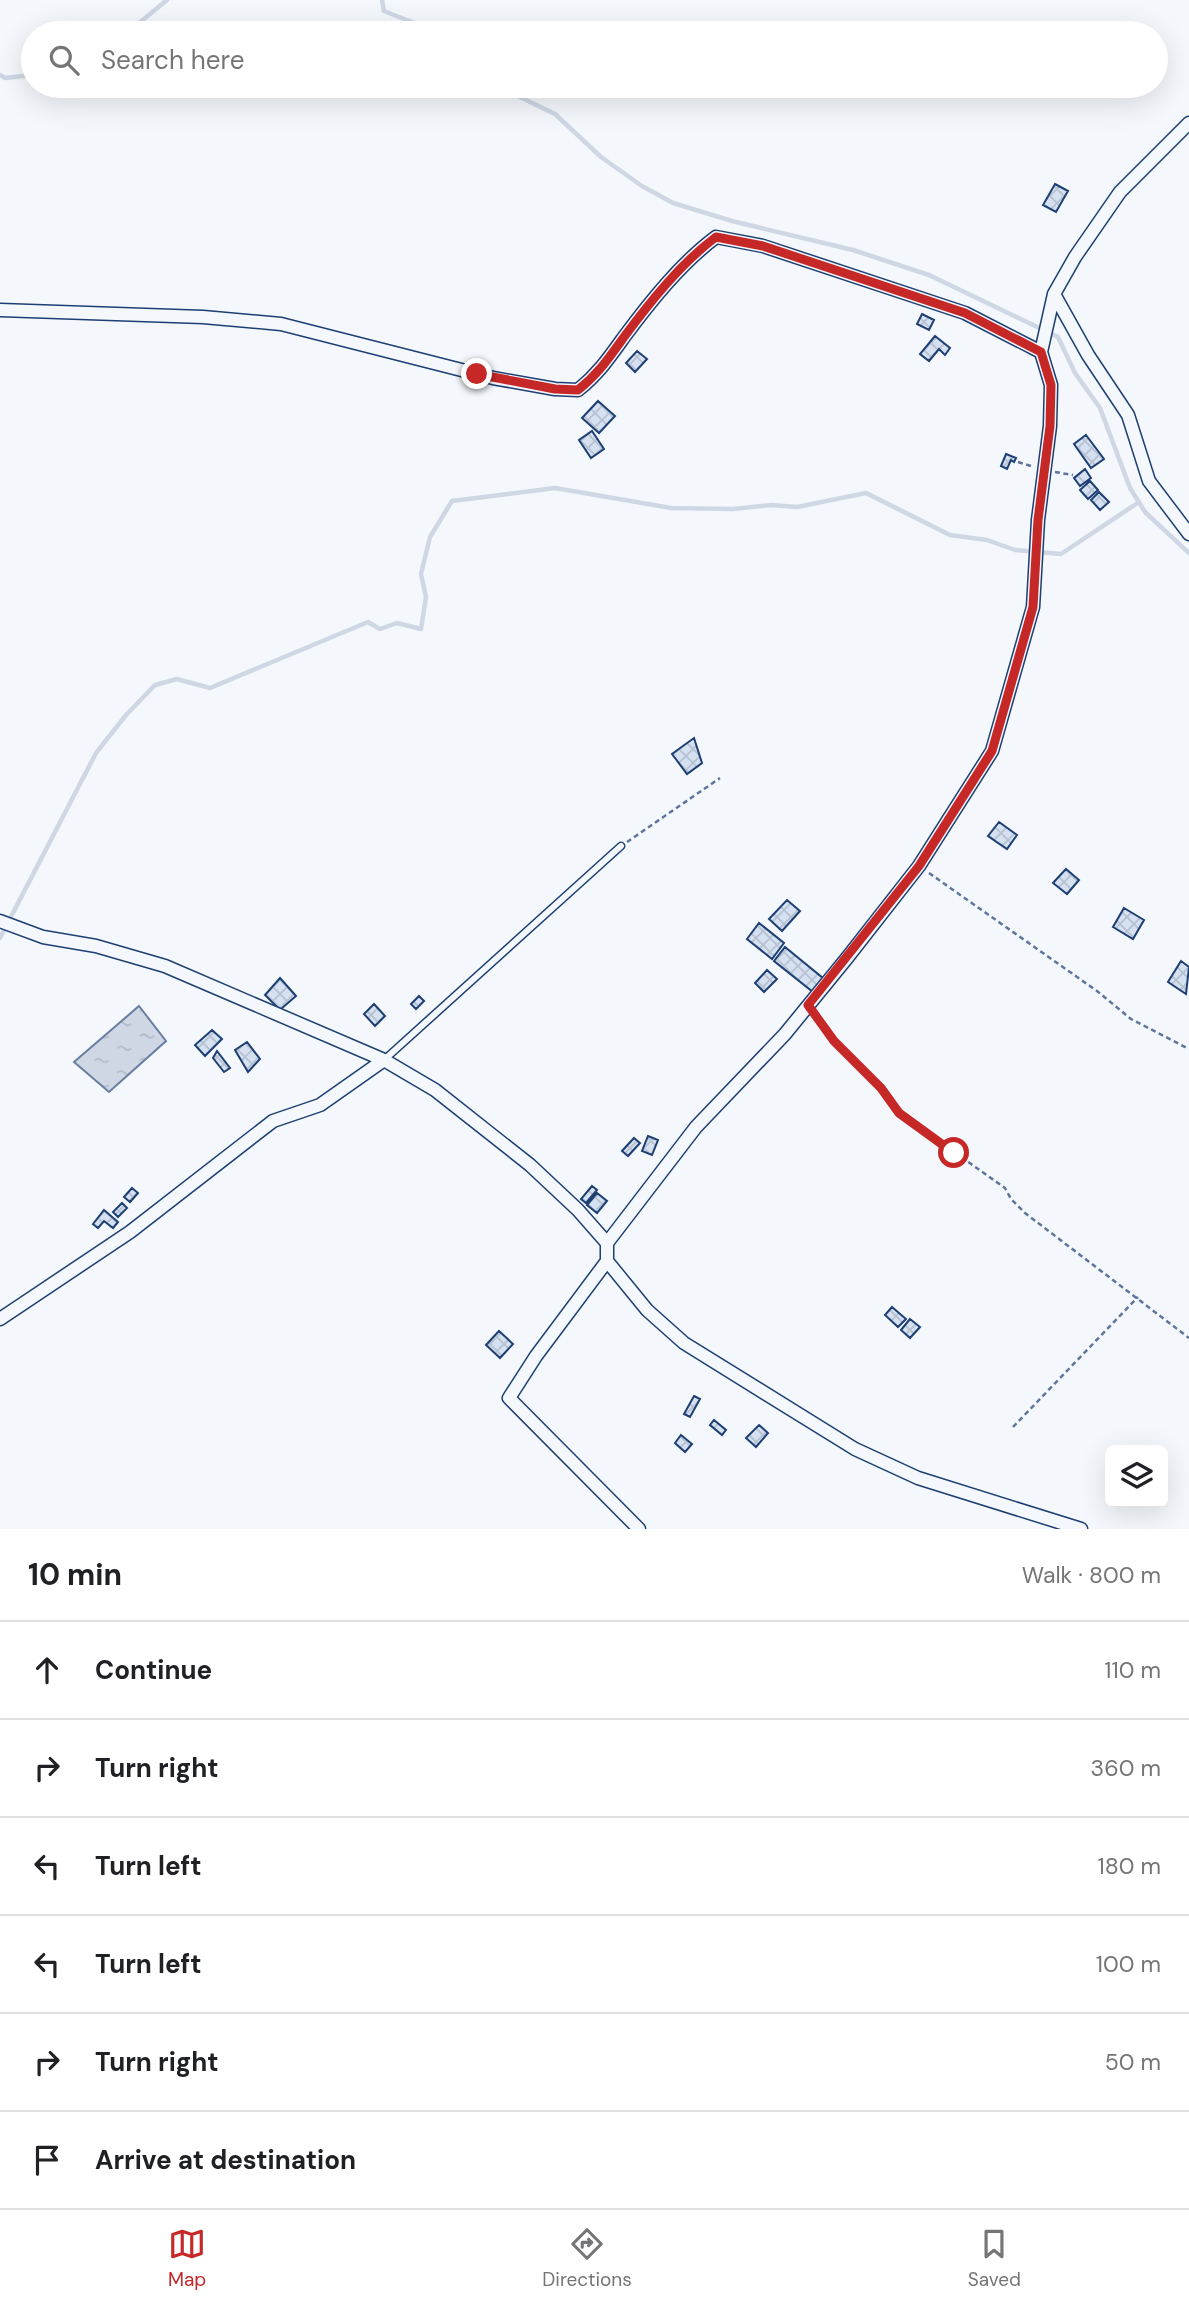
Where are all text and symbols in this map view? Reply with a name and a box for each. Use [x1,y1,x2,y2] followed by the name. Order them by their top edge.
[21,21,1168,98] search box
[45,41,83,79] icon: search
[101,43,244,77] text: Search here
[461,358,492,389] route end
[938,1137,969,1168] route start
[1105,1445,1168,1508] map controls
[1105,1445,1168,1508] button: layers
[28,1555,122,1594] text: 10 min
[1022,1560,1161,1590] text: Walk · 800 m
[28,1651,66,1689] icon: ahead
[95,1653,212,1687] text: Continue
[1104,1655,1161,1685] text: 110 m
[28,1749,66,1787] icon: right
[95,1751,219,1785] text: Turn right
[1091,1753,1161,1783] text: 360 m
[28,1847,66,1885] icon: left
[95,1849,202,1883] text: Turn left
[1097,1851,1161,1881] text: 180 m
[28,1945,66,1983] icon: left
[95,1947,202,1981] text: Turn left
[1096,1949,1161,1979] text: 100 m
[28,2043,66,2081] icon: right
[95,2045,219,2079] text: Turn right
[1105,2047,1161,2077] text: 50 m
[28,2141,66,2179] icon: arrive
[95,2143,356,2177] text: Arrive at destination
[168,2225,206,2292] tab: Map
[542,2225,632,2292] tab: Directions
[968,2225,1021,2292] tab: Saved

